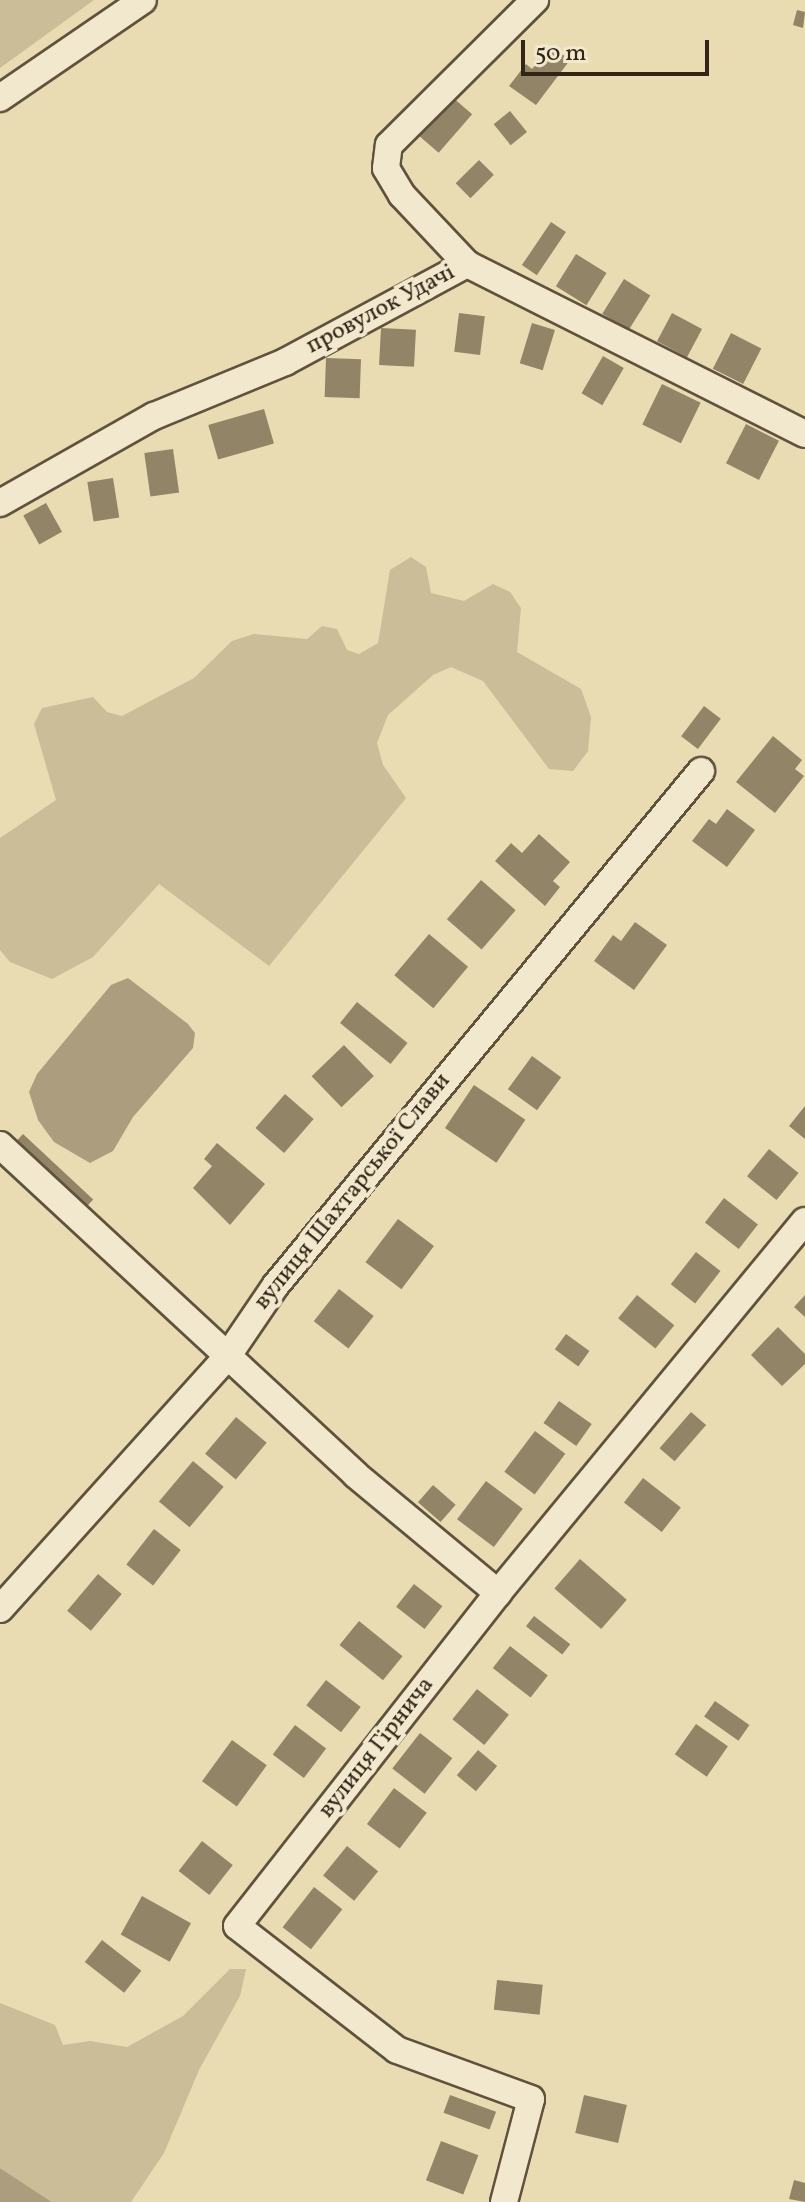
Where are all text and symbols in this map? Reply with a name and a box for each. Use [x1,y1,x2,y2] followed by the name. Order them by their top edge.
[525,24,713,74] scale bar
[535,37,587,71] text: 50 m
[302,259,460,361] street label: провулок Удачі
[249,1068,457,1316] street label: вулиця Шахтарської Слави
[313,1672,441,1824] street label: вулиця Гірнича

